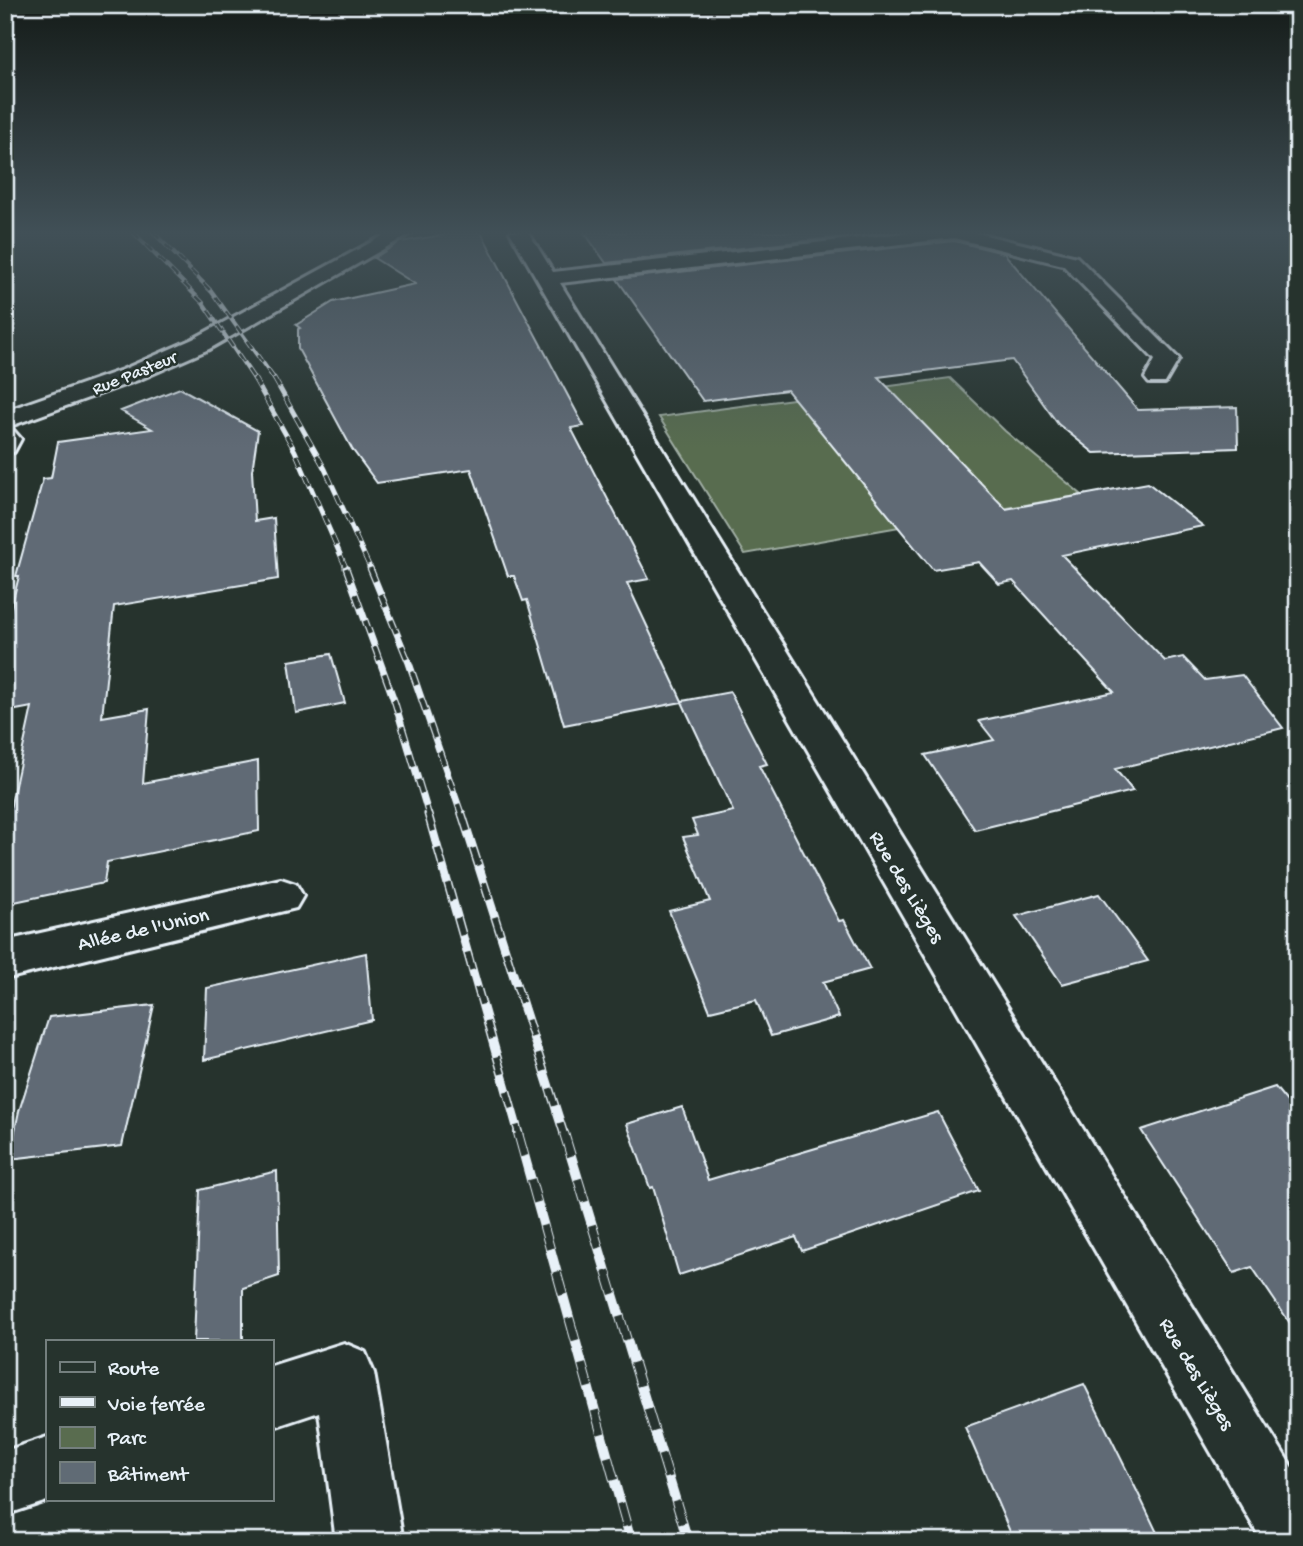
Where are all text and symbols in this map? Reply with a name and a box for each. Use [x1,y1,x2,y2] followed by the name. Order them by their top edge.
[90,347,182,401] street label: Rue Pasteur
[862,827,949,949] street label: Rue des Lièges
[76,904,212,959] street label: Allée de l'Union
[1152,1314,1239,1436] street label: Rue des Lièges
[46,1340,273,1500] legend
[108,1358,160,1383] text: Route
[107,1394,206,1419] text: Voie ferrée
[107,1428,147,1453] text: Parc
[107,1464,190,1489] text: Bâtiment

